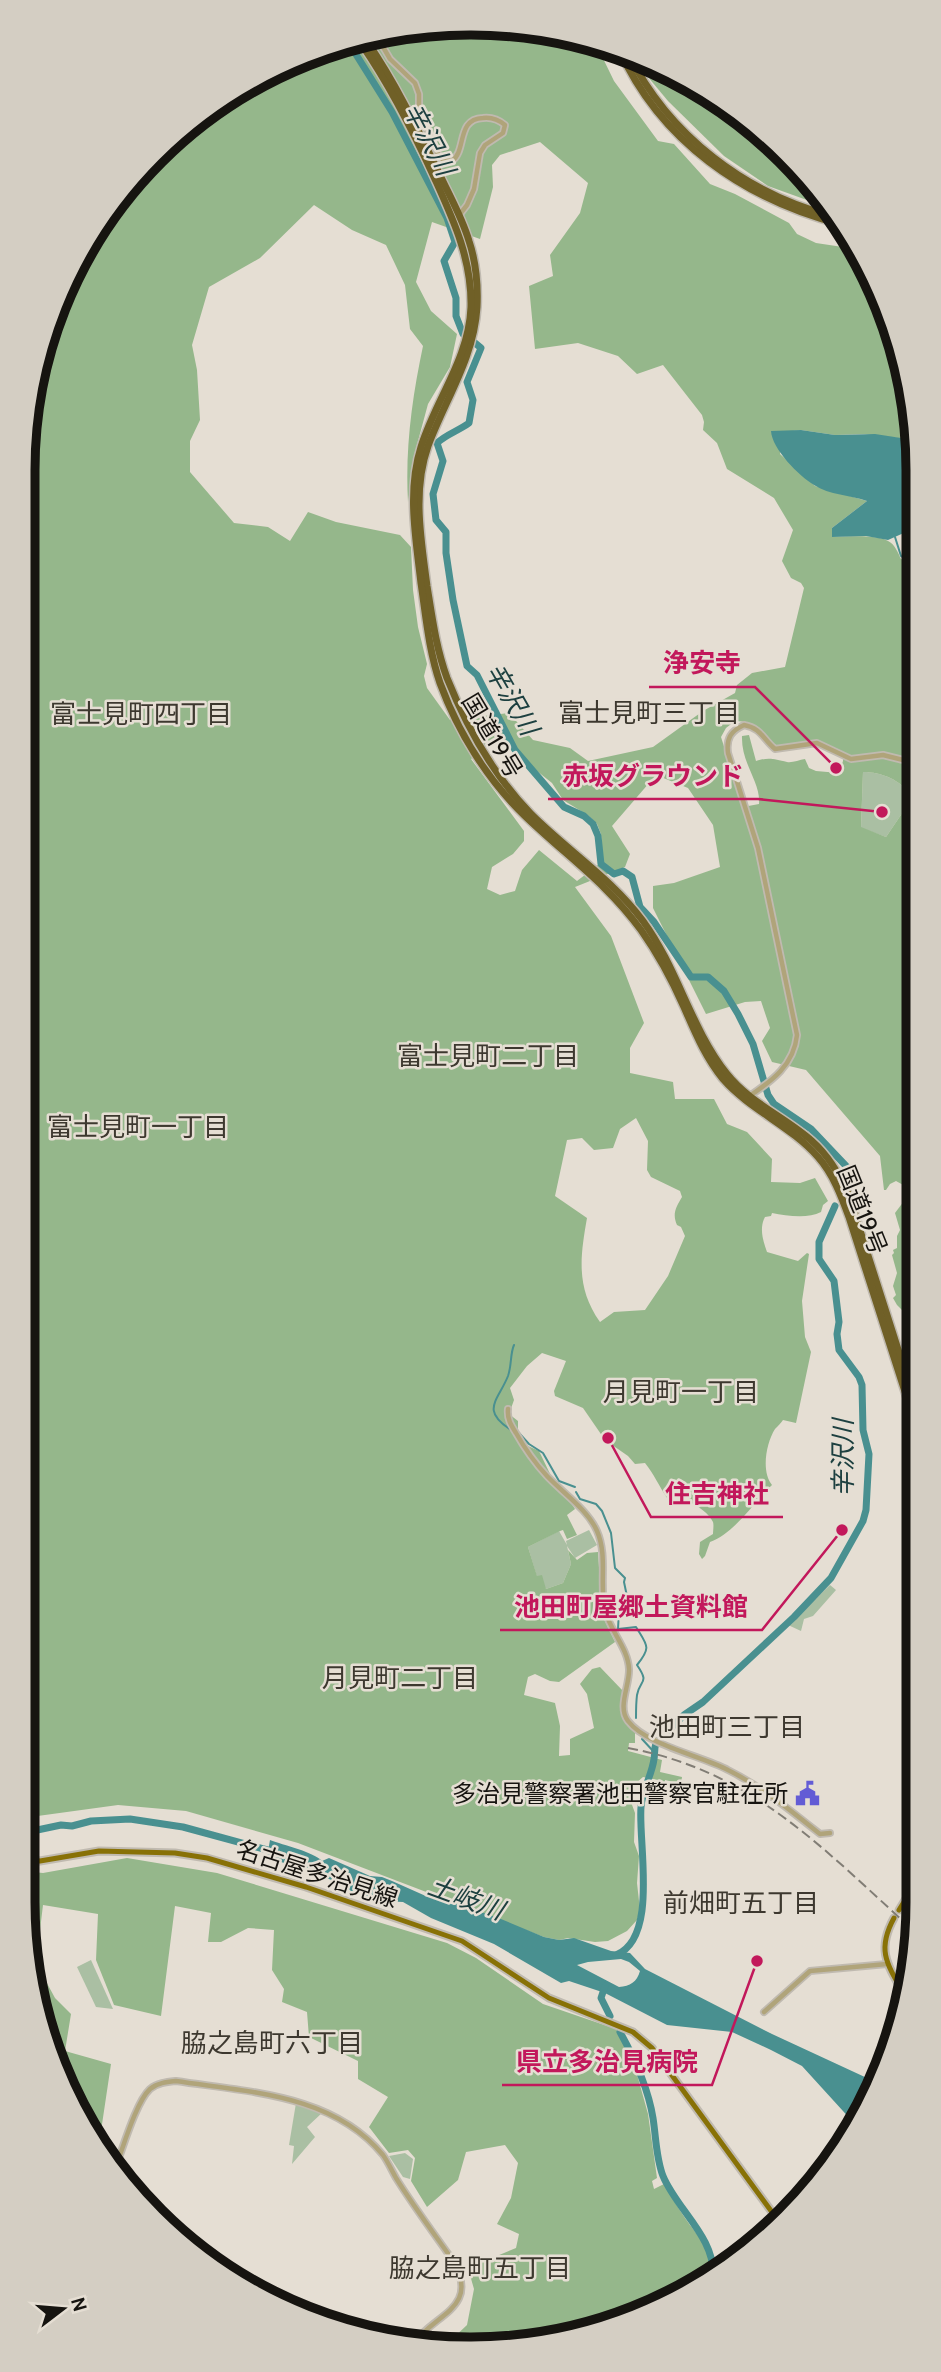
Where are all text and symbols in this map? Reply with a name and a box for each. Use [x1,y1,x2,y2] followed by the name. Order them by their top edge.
[397,97,463,184] water label: 辛沢川
[649,640,755,687] callout: 浄安寺
[663,647,741,679] text: 浄安寺
[479,657,547,743] water label: 辛沢川
[456,688,529,783] street label: 国道19号
[558,697,740,729] district label: 富士見町三丁目
[50,698,232,730] district label: 富士見町四丁目
[548,752,758,799] callout: 赤坂グラウンド
[562,760,744,792] text: 赤坂グラウンド
[397,1040,579,1072] district label: 富士見町二丁目
[47,1111,229,1143] district label: 富士見町一丁目
[832,1161,893,1259] street label: 国道19号
[603,1376,759,1408] district label: 月見町一丁目
[827,1416,859,1497] water label: 辛沢川
[651,1470,783,1517] callout: 住吉神社
[665,1478,769,1510] text: 住吉神社
[500,1583,762,1630] callout: 池田町屋郷土資料館
[514,1591,748,1623] text: 池田町屋郷土資料館
[322,1662,478,1694] district label: 月見町二丁目
[649,1711,805,1743] district label: 池田町三丁目
[452,1779,788,1808] place label: 多治見警察署池田警察官駐在所
[794,1780,822,1808] public building icon: 多治見警察署池田警察官駐在所
[233,1834,402,1913] street label: 名古屋多治見線
[424,1870,511,1927] water label: 土岐川
[663,1887,819,1919] district label: 前畑町五丁目
[181,2027,363,2059] district label: 脇之島町六丁目
[502,2038,712,2085] callout: 県立多治見病院
[516,2046,698,2078] text: 県立多治見病院
[389,2252,571,2284] district label: 脇之島町五丁目
[28,2274,98,2344] north arrow
[66,2295,92,2314] text: N

